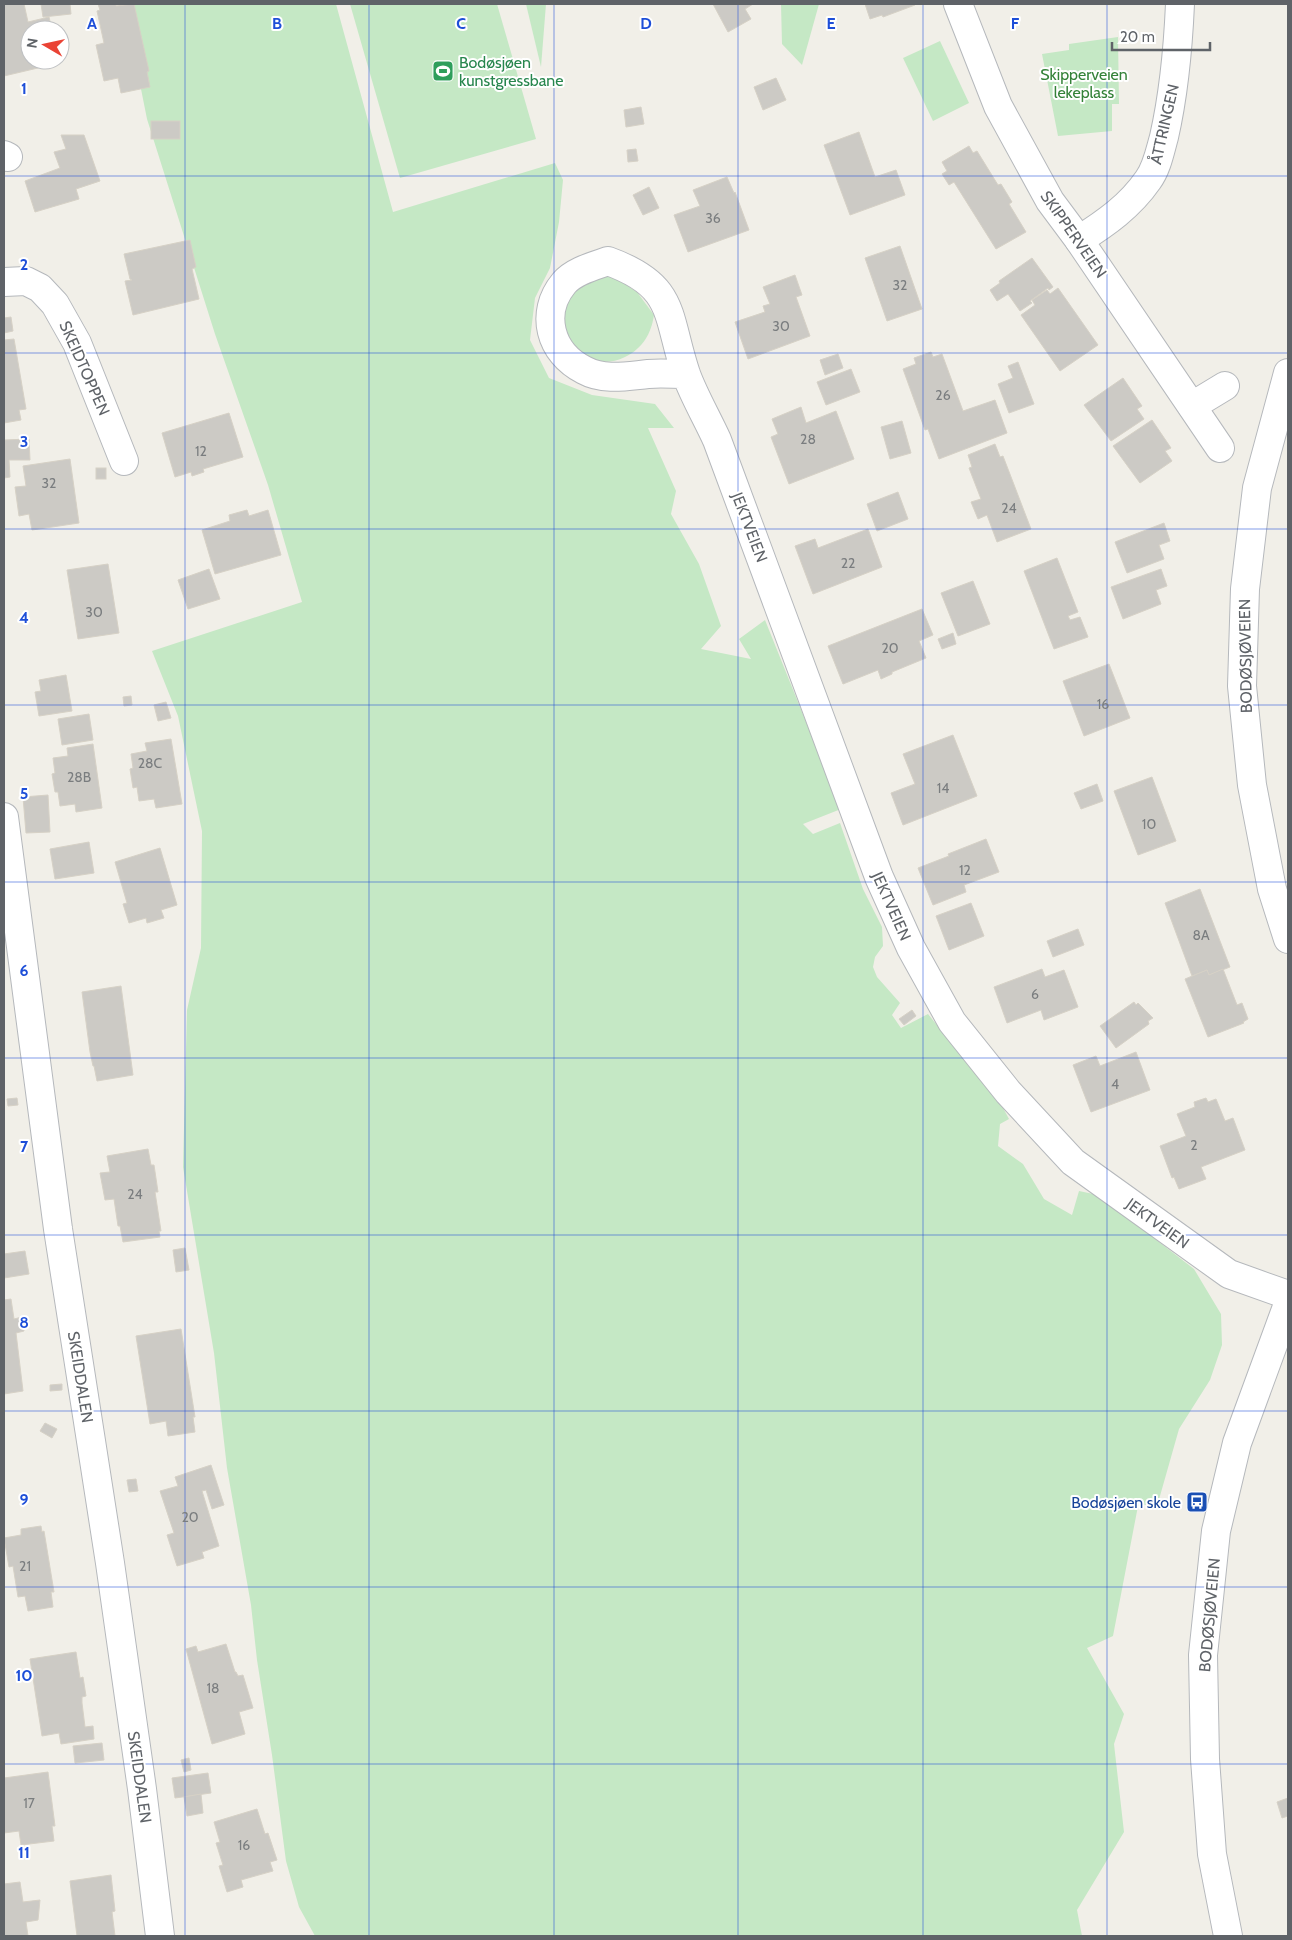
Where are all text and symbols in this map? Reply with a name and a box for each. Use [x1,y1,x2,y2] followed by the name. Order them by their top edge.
[87,14,97,33] text: A
[272,14,282,33] text: B
[456,14,466,33] text: C
[640,14,652,33] text: D
[826,14,836,33] text: E
[1011,14,1020,33] text: F
[20,20,70,70] north arrow
[1112,20,1210,52] scale bar
[1120,28,1155,46] text: 20 m
[22,37,42,49] text: N
[459,53,563,90] place label: Bodøsjøen kunstgressbane
[431,59,455,83] sports icon: Bodøsjøen kunstgressbane
[1040,65,1128,102] park label: Skipperveien lekeplass
[21,79,27,98] text: 1
[1146,82,1183,166] street label: ÅTTRINGEN
[1037,187,1111,282] street label: SKIPPERVEIEN
[705,209,721,227] house number: 36
[20,255,28,274] text: 2
[893,276,907,294] house number: 32
[772,317,790,335] house number: 30
[55,318,114,418] street label: SKEIDTOPPEN
[935,386,951,404] house number: 26
[800,430,816,448] house number: 28
[20,432,28,451] text: 3
[195,442,207,460] house number: 12
[42,474,56,492] house number: 32
[727,489,772,565] street label: JEKTVEIEN
[1001,499,1017,517] house number: 24
[841,554,855,572] house number: 22
[1235,599,1256,713] street label: BODØSJØVEIEN
[85,603,103,621] house number: 30
[19,608,29,627] text: 4
[881,639,899,657] house number: 20
[1097,695,1109,713] house number: 16
[138,754,163,772] house number: 28C
[67,768,91,786] house number: 28B
[937,779,949,797] house number: 14
[20,784,28,803] text: 5
[1142,815,1156,833] house number: 10
[959,861,971,879] house number: 12
[868,868,915,944] street label: JEKTVEIEN
[1192,926,1210,944] house number: 8A
[20,961,29,980] text: 6
[1031,985,1039,1003] house number: 6
[1111,1075,1119,1093] house number: 4
[1190,1136,1198,1154] house number: 2
[20,1137,29,1156] text: 7
[127,1185,143,1203] house number: 24
[1122,1194,1193,1253] street label: JEKTVEIEN
[19,1313,29,1332] text: 8
[64,1330,97,1424] street label: SKEIDDALEN
[20,1490,29,1509] text: 9
[1185,1490,1209,1514] bus stop icon: Bodøsjøen skole
[1071,1493,1181,1512] place label: Bodøsjøen skole
[181,1508,199,1526] house number: 20
[19,1557,31,1575] house number: 21
[1195,1557,1224,1673] street label: BODØSJØVEIEN
[15,1666,33,1685] text: 10
[206,1679,220,1697] house number: 18
[124,1730,155,1824] street label: SKEIDDALEN
[23,1794,35,1812] house number: 17
[238,1836,250,1854] house number: 16
[18,1843,30,1862] text: 11

